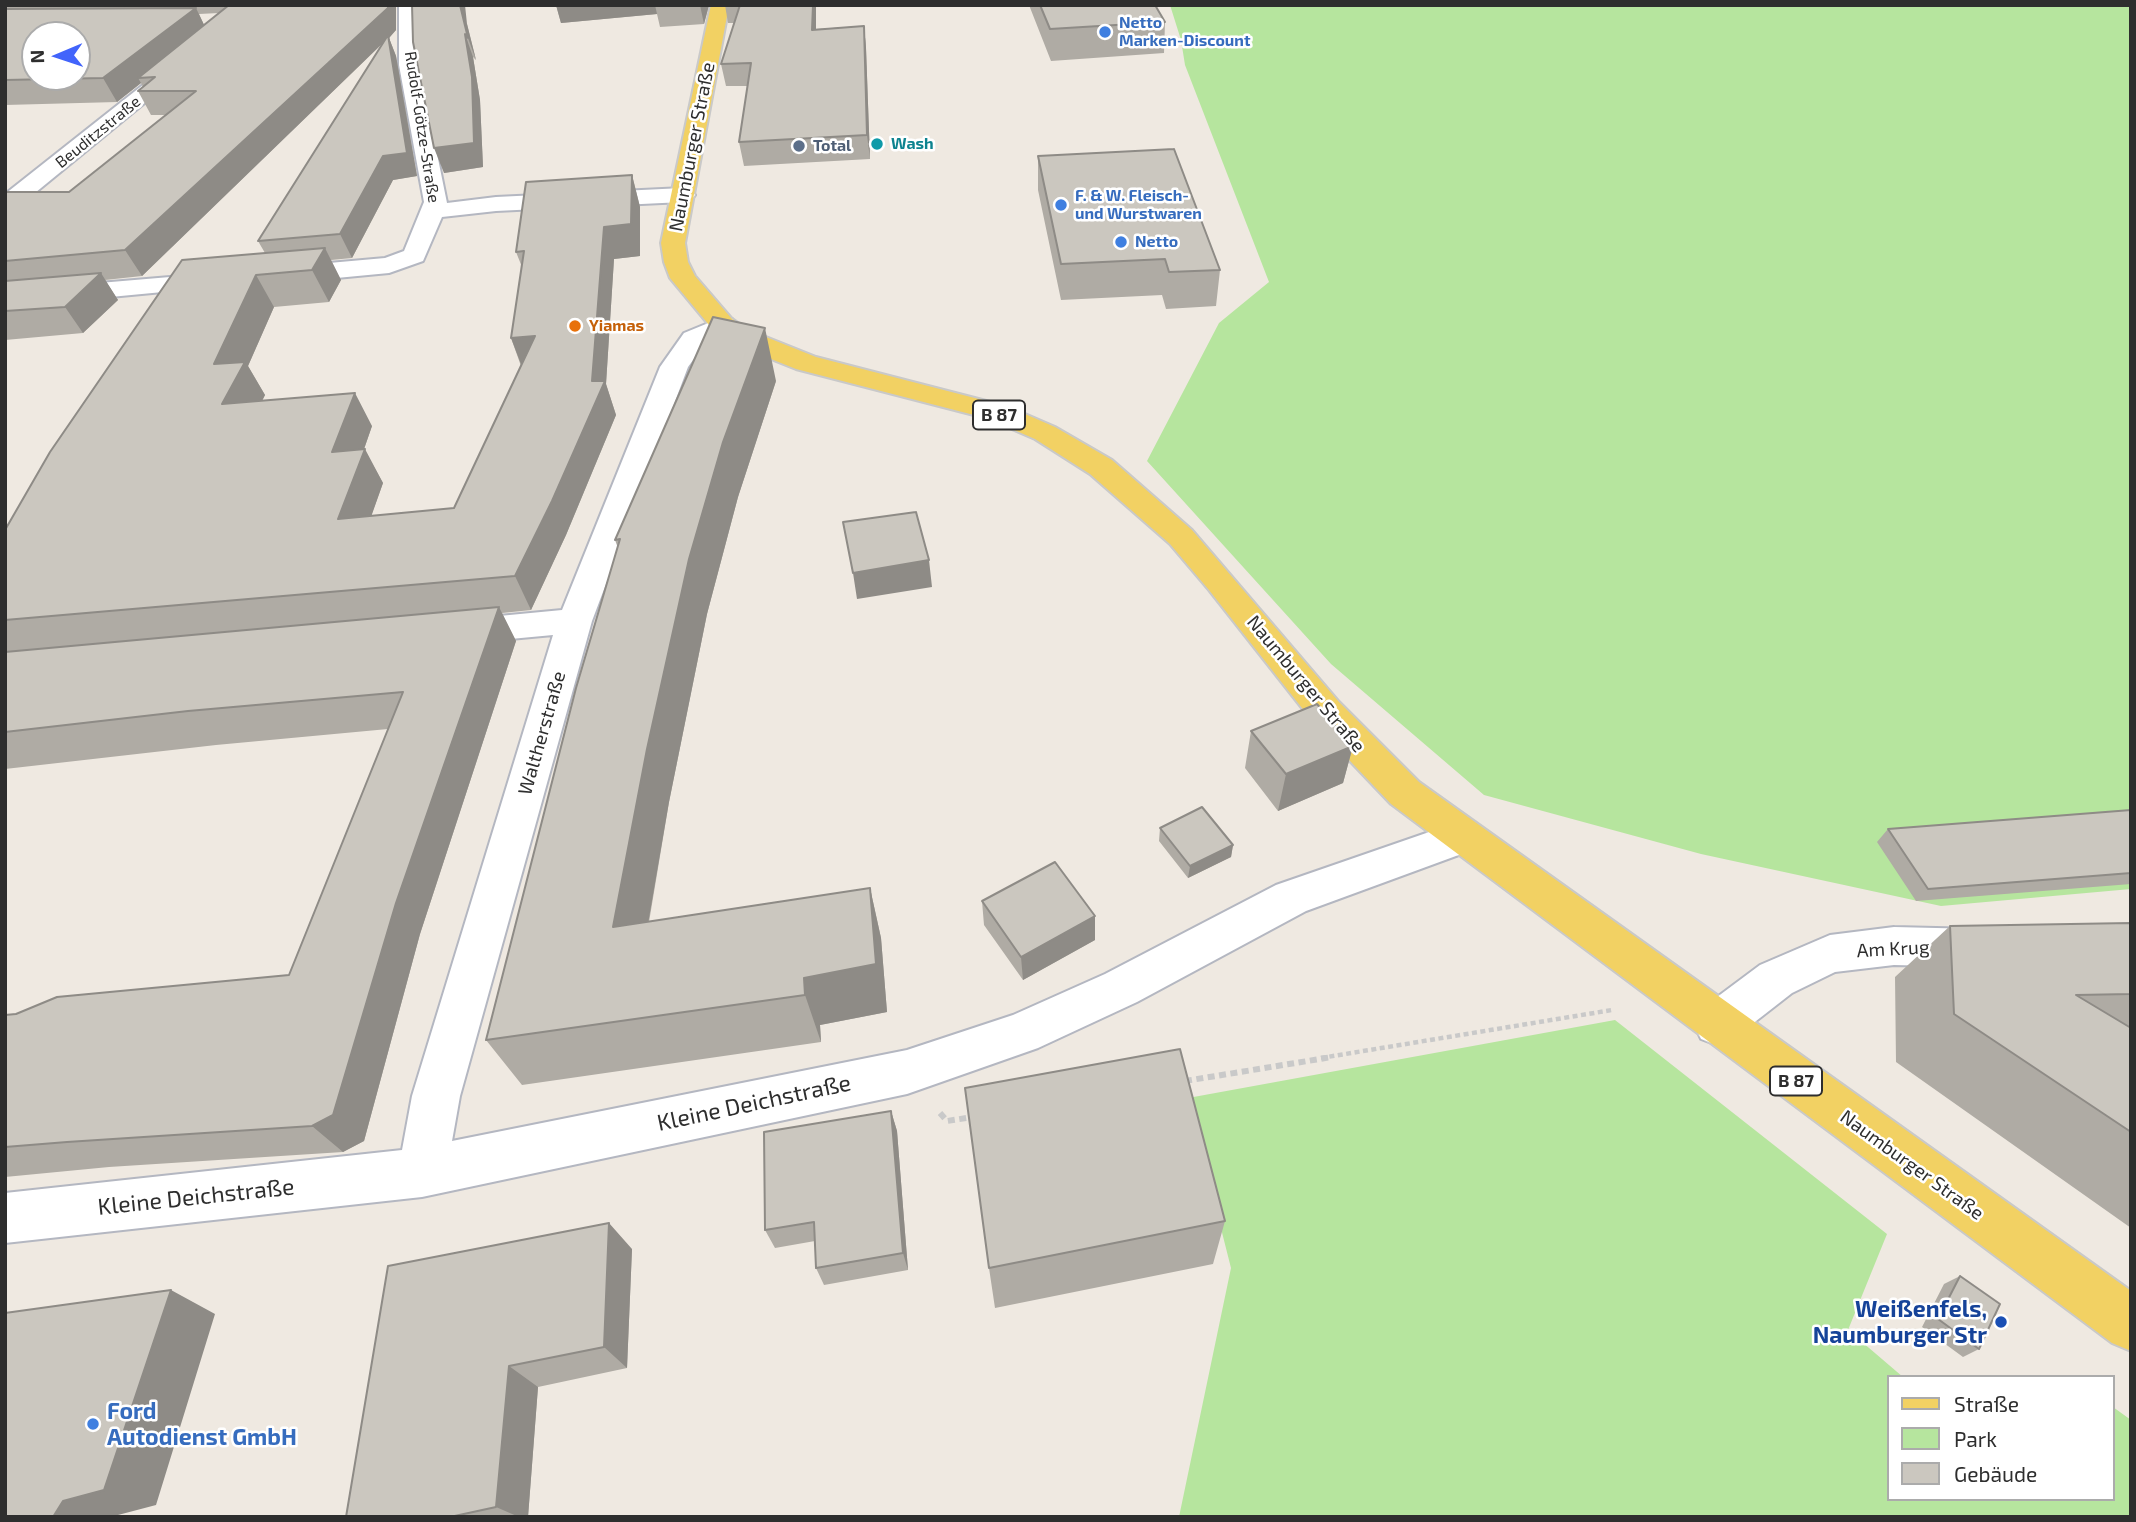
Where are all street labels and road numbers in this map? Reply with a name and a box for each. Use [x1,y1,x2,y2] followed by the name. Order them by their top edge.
[401,50,443,204] street label: Rudolf-Götze-Straße
[664,60,720,234] street label: Naumburger Straße
[52,92,144,172] street label: Beuditzstraße
[973,400,1025,430] road number: B 87
[1242,611,1370,757] street label: Naumburger Straße
[513,668,571,798] street label: Waltherstraße
[1856,936,1930,962] street label: Am Krug
[1770,1066,1822,1096] road number: B 87
[655,1069,853,1137] street label: Kleine Deichstraße
[1836,1105,1988,1225] street label: Naumburger Straße
[96,1173,296,1221] street label: Kleine Deichstraße

